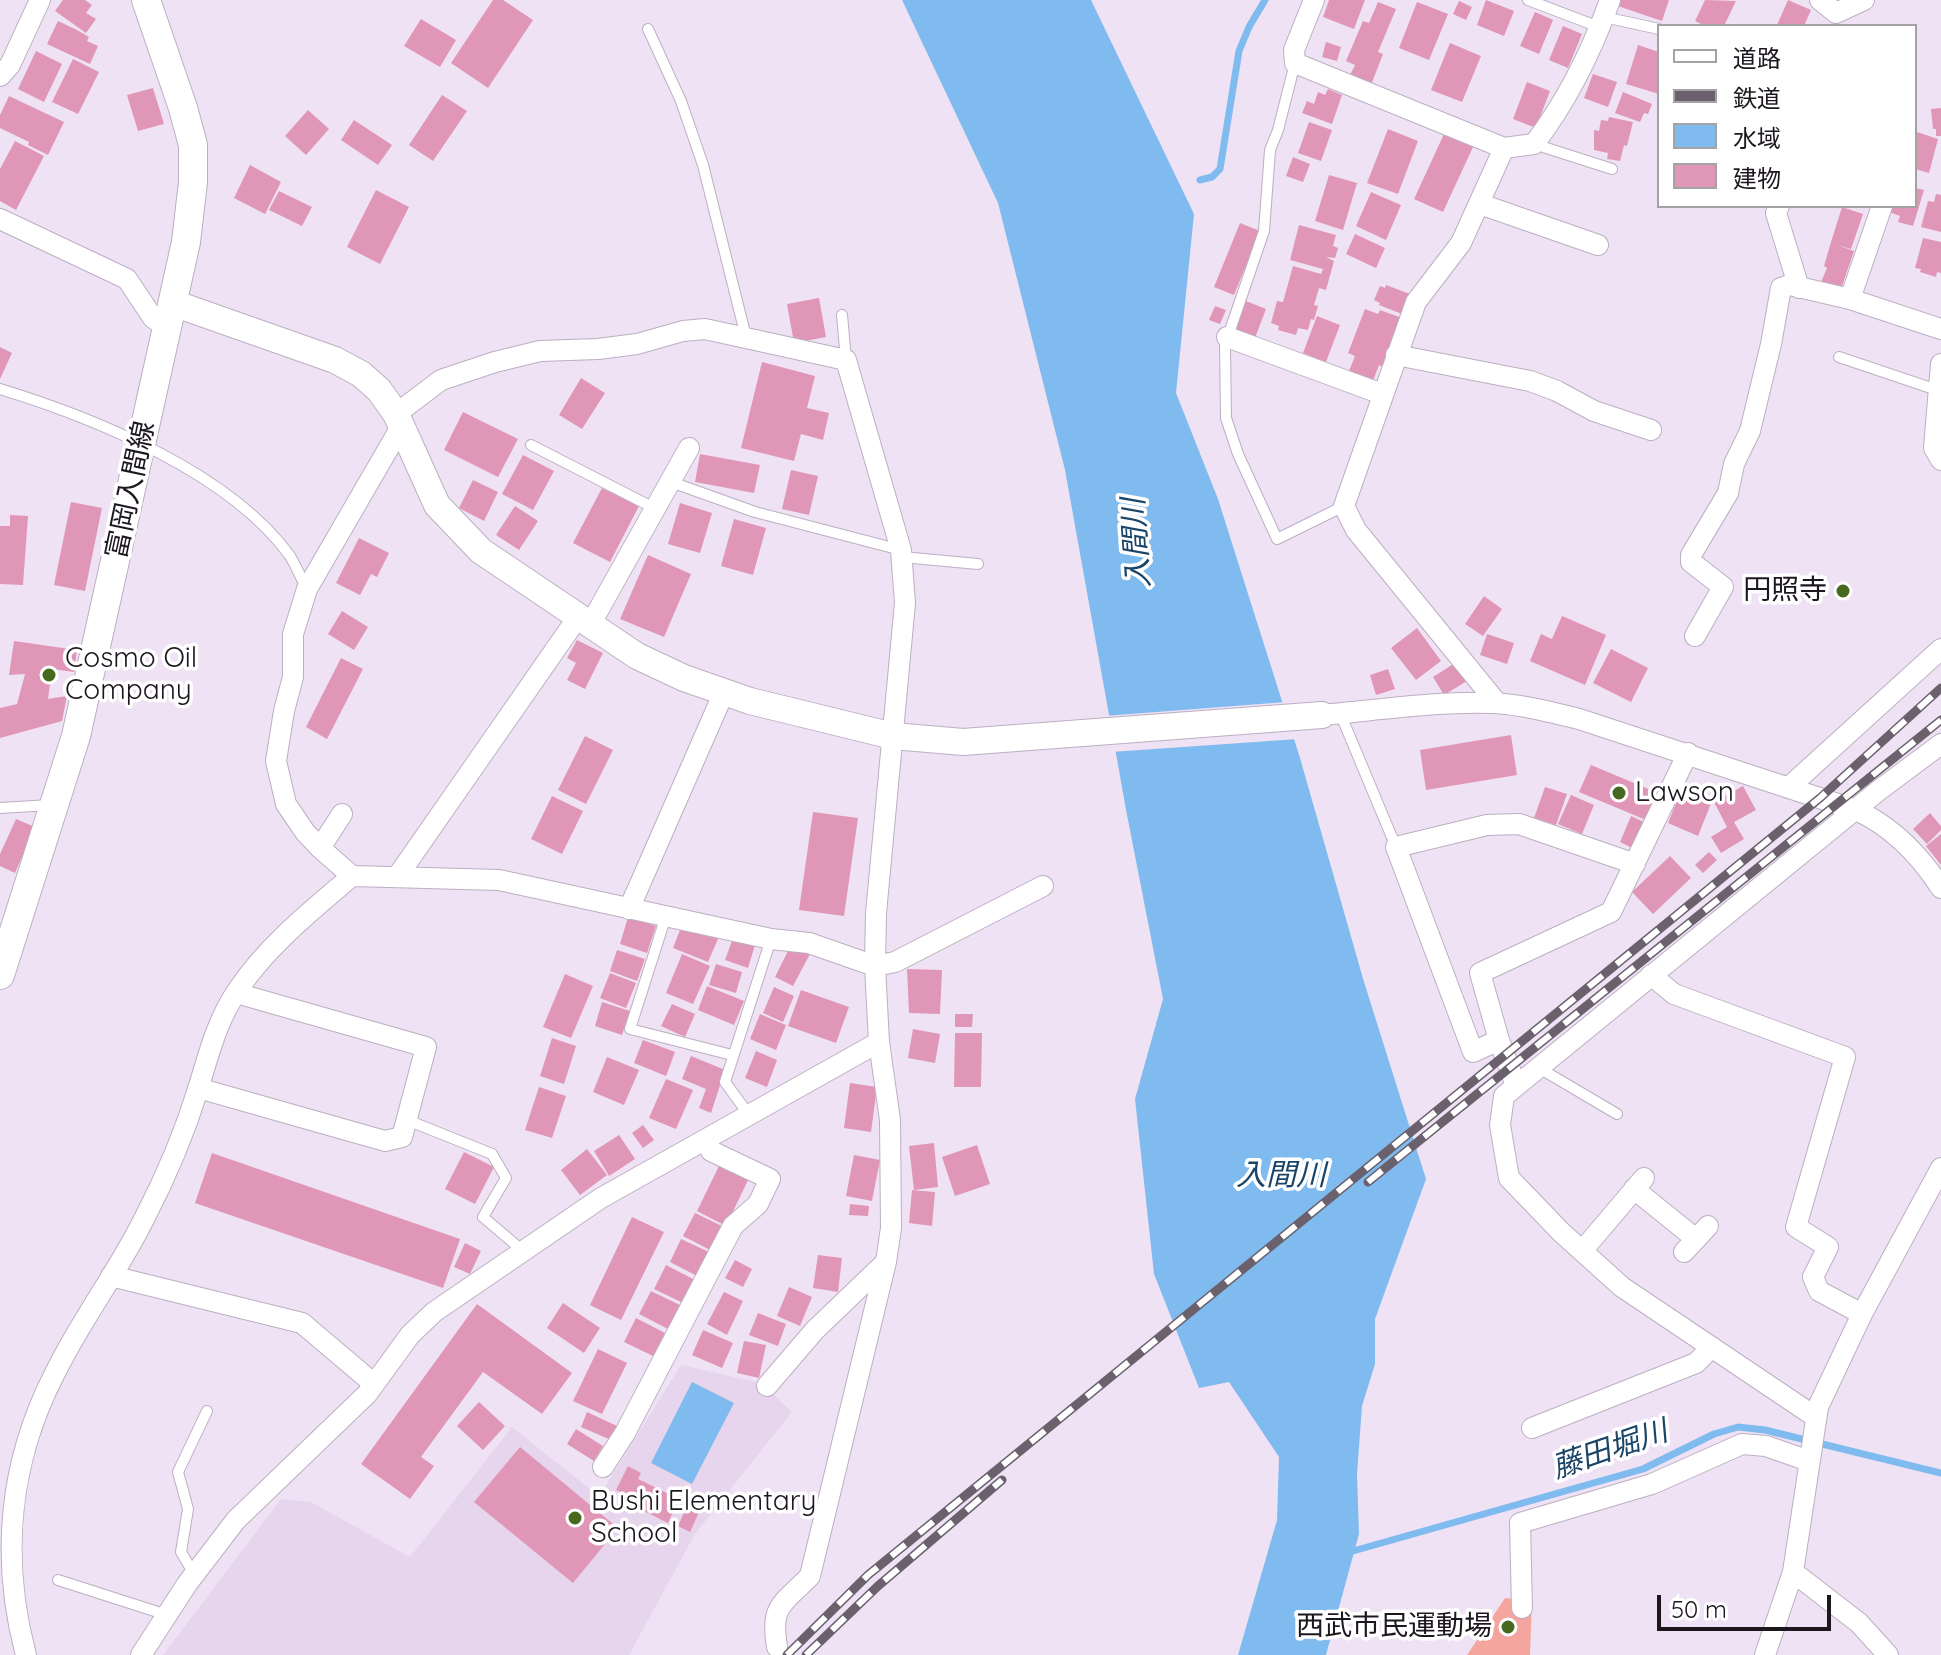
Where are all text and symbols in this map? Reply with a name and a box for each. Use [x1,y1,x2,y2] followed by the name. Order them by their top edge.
[1657,24,1917,208] legend
[1733,43,1781,73] text: 道路
[1733,83,1781,113] text: 鉄道
[1733,123,1781,153] text: 水域
[1733,163,1781,193] text: 建物
[100,418,162,562] street label: 富岡入間線
[1116,497,1158,589] water label: 入間川
[1743,574,1827,608] place label: 円照寺
[1834,582,1852,600] marker: 円照寺
[65,642,197,708] place label: Cosmo Oil Company
[40,666,58,684] marker: Cosmo Oil Company
[1635,776,1734,810] place label: Lawson
[1610,784,1628,802] marker: Lawson
[1236,1158,1326,1194] water label: 入間川
[1547,1413,1673,1487] water label: 藤田堀川
[591,1485,816,1551] place label: Bushi Elementary School
[566,1509,584,1527] marker: Bushi Elementary School
[1661,1579,1835,1629] scale bar
[1671,1594,1727,1624] text: 50 m
[1296,1610,1492,1644] place label: 西武市民運動場
[1499,1618,1517,1636] marker: 西武市民運動場

